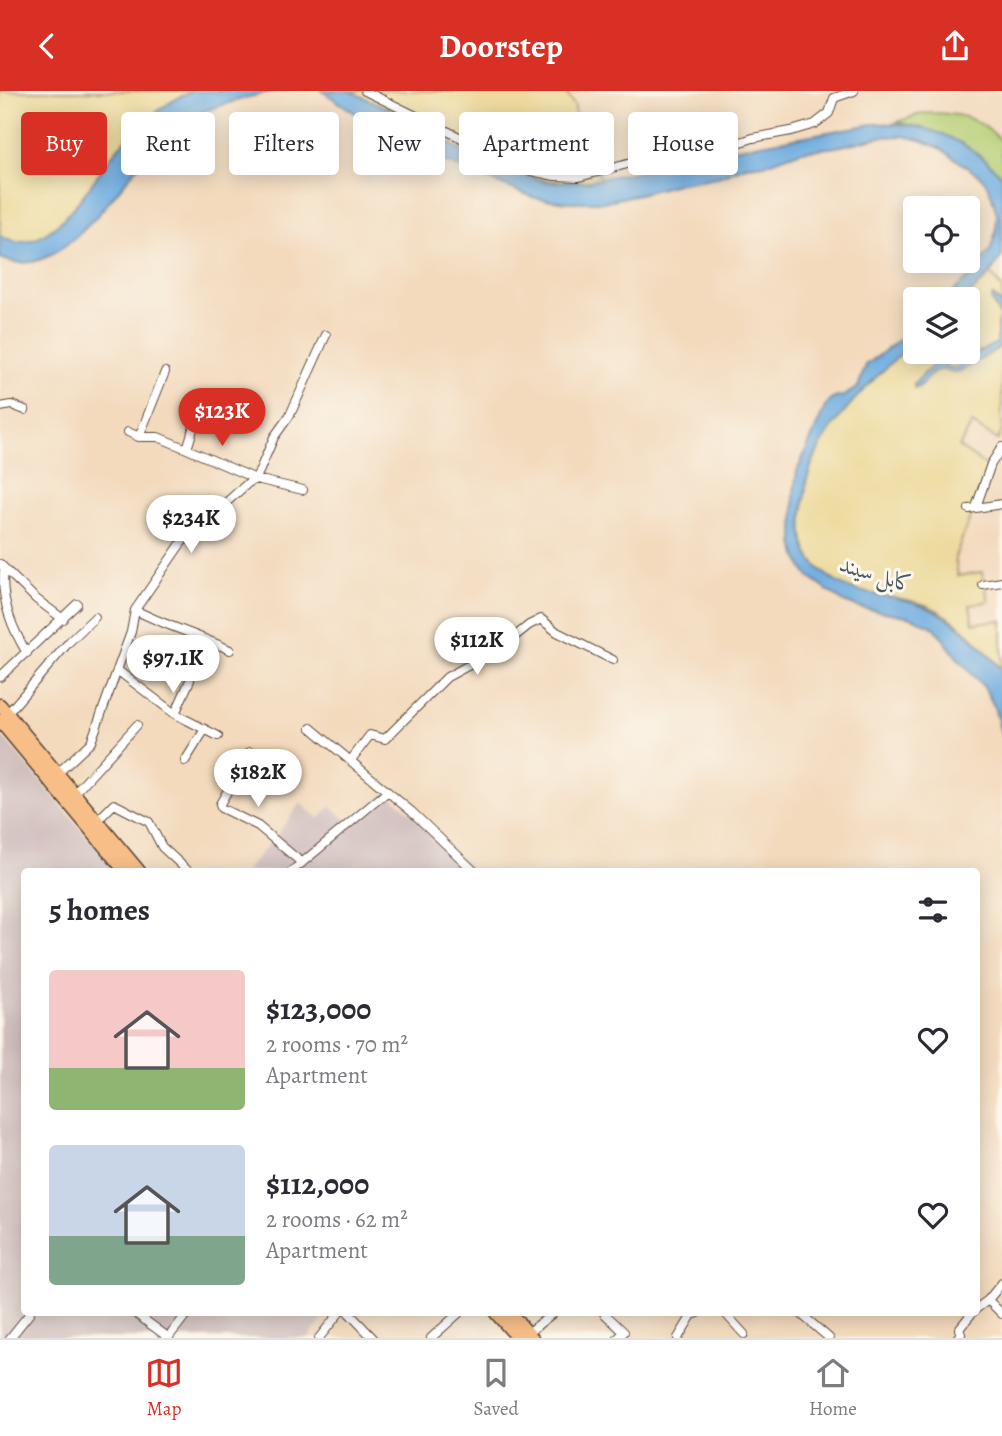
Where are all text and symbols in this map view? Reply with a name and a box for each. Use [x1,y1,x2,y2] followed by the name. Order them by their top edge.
[439,24,563,68] text: Doorstep
[28,27,66,65] icon: back
[936,27,974,65] icon: share
[21,112,107,175] chip: Buy
[121,112,215,175] chip: Rent
[229,112,339,175] chip: Filters
[353,112,445,175] chip: New
[459,112,614,175] chip: Apartment
[628,112,738,175] chip: House
[903,196,980,364] map controls
[903,196,980,273] button: locate
[903,287,980,364] button: layers
[173,389,271,448] pin: $123K
[194,395,250,426] text: $123K
[142,496,240,555] pin: $234K
[162,502,220,533] text: $234K
[836,549,918,601] water label: کابل سيند
[428,617,526,677] pin: $112K
[450,624,504,655] text: $112K
[116,635,230,695] pin: $97.1K
[143,642,203,673] text: $97.1K
[209,749,307,809] pin: $182K
[230,756,286,787] text: $182K
[49,890,150,930] text: 5 homes
[914,891,952,929] icon: filters
[266,989,371,1029] text: $123,000
[105,998,189,1082] icon: home
[914,1021,952,1059] icon: heart
[266,1029,408,1060] text: 2 rooms · 70 m²
[266,1060,368,1091] text: Apartment
[266,1164,369,1204] text: $112,000
[105,1173,189,1257] icon: home
[914,1196,952,1234] icon: heart
[266,1204,408,1235] text: 2 rooms · 62 m²
[266,1235,368,1266] text: Apartment
[145,1354,183,1422] tab: Map
[474,1354,519,1422] tab: Saved
[809,1354,857,1422] tab: Home

